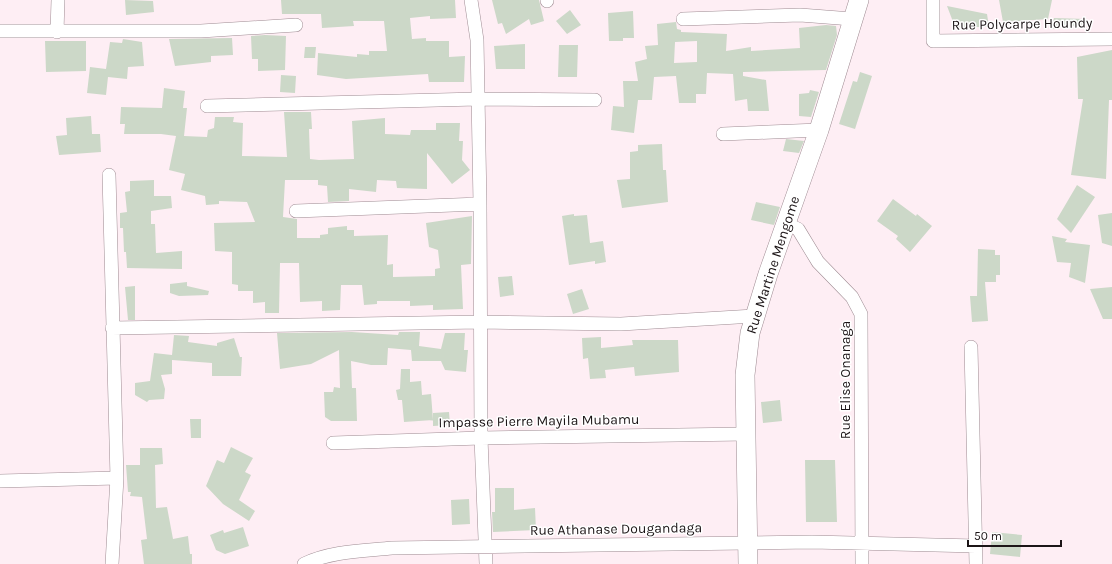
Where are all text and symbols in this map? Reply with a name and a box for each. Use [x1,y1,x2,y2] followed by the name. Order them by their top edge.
[951,14,1093,34] street label: Rue Polycarpe Houndy
[743,194,803,336] street label: Rue Martine Mengome
[837,321,854,439] street label: Rue Elise Onanaga
[438,411,640,431] street label: Impasse Pierre Mayila Mubamu
[530,519,702,539] street label: Rue Athanase Dougandaga
[968,522,1061,548] scale bar
[974,529,1002,543] text: 50 m

